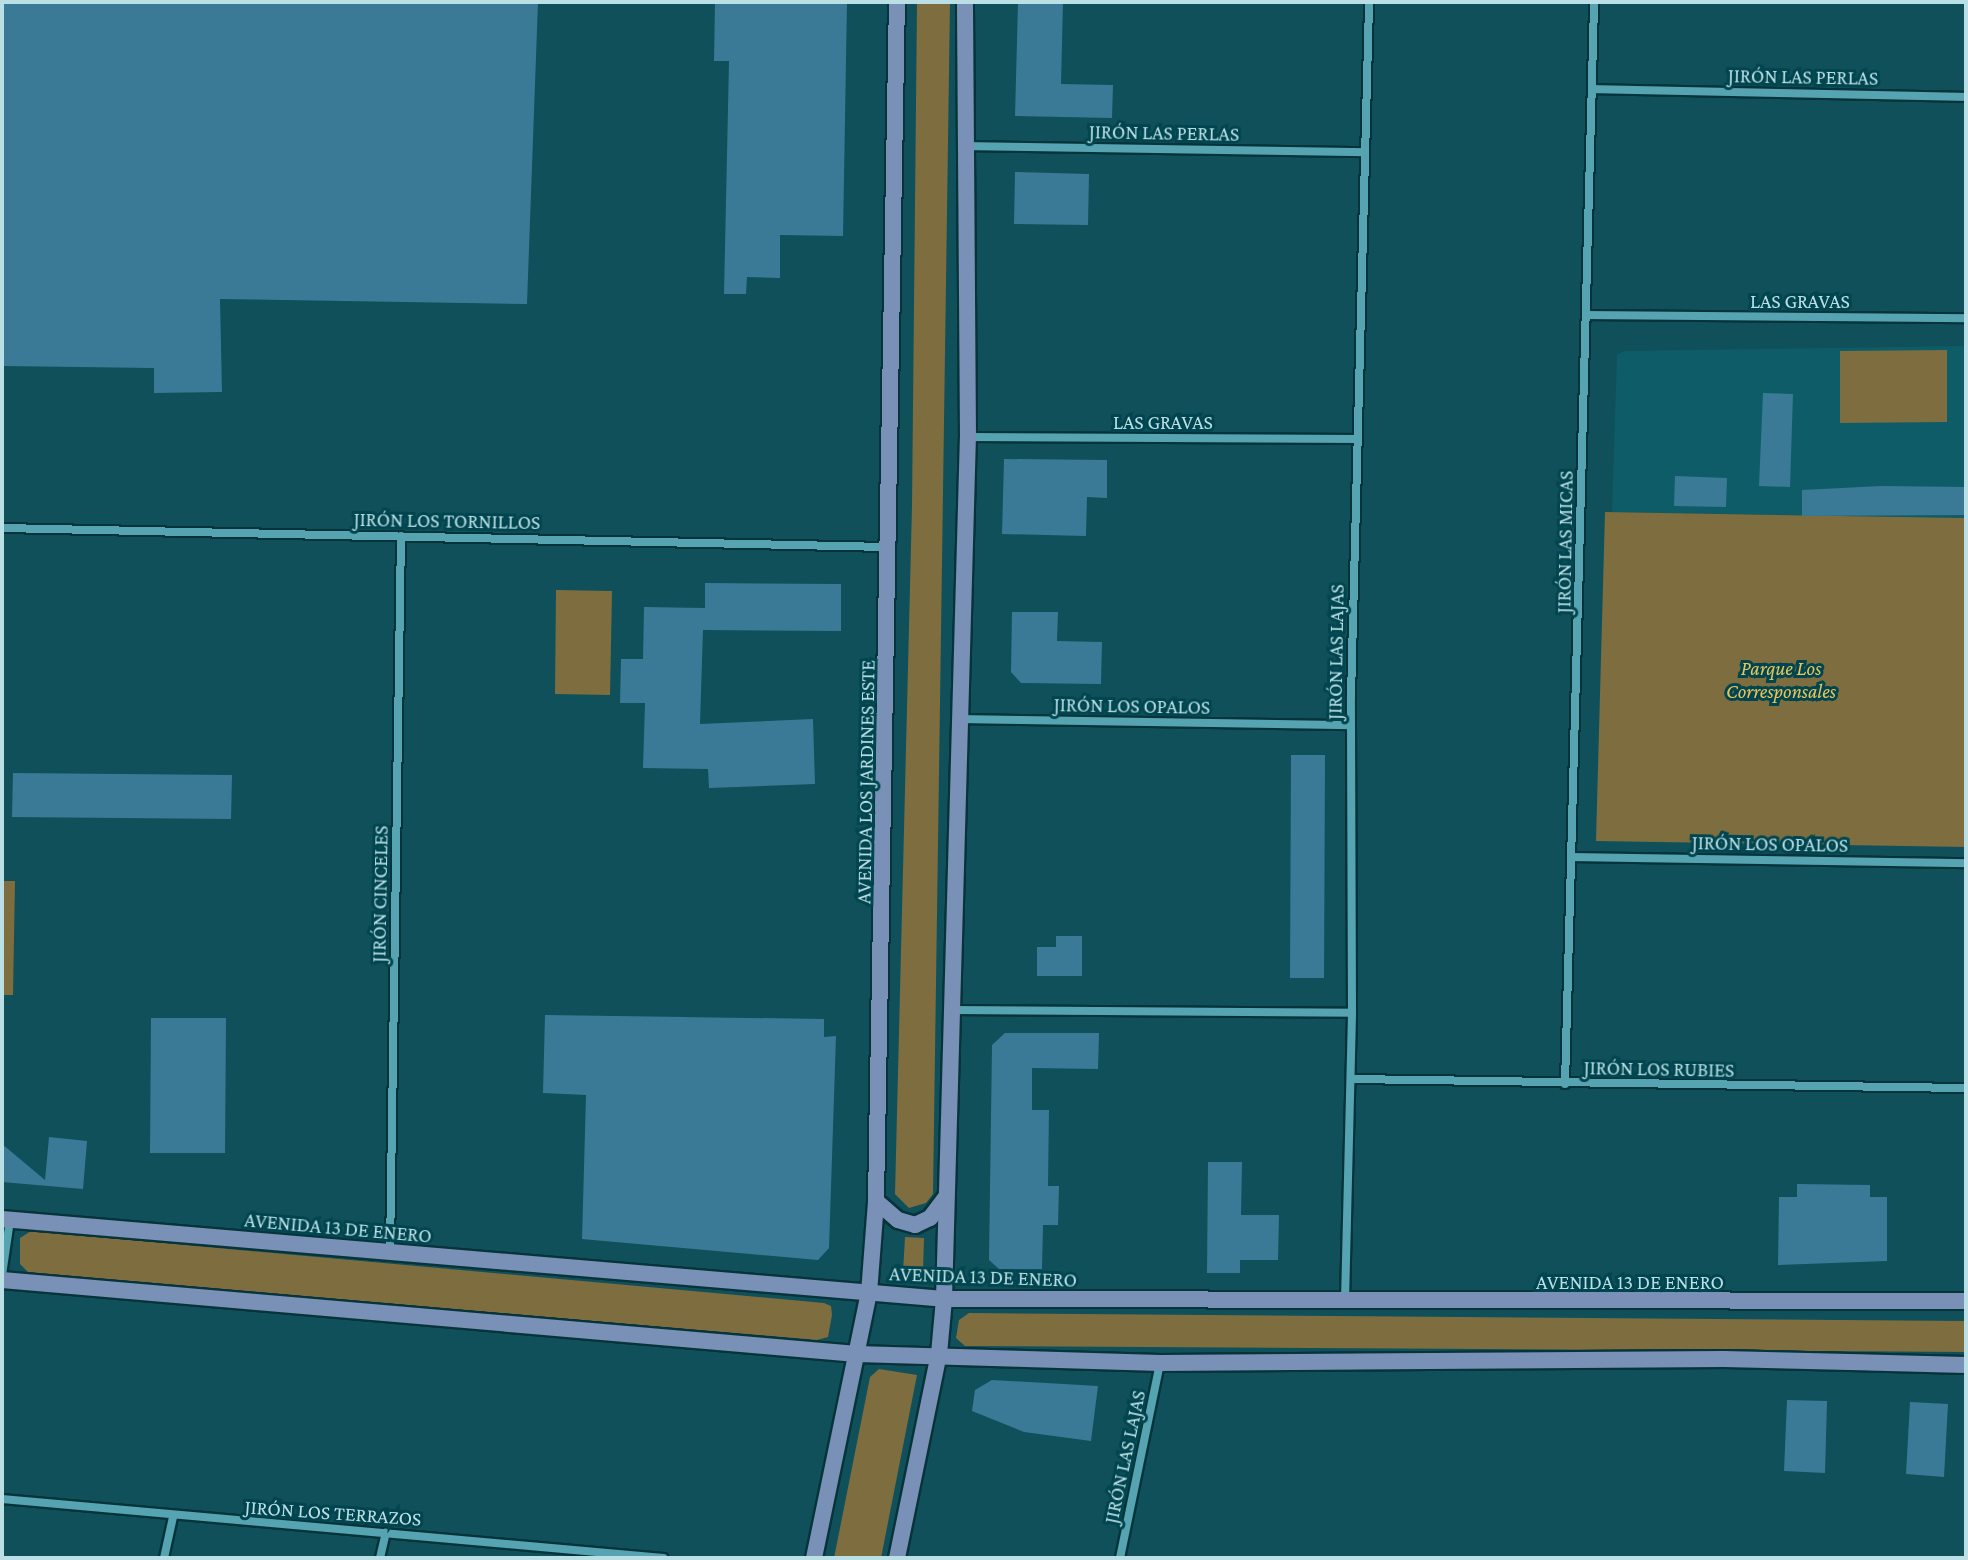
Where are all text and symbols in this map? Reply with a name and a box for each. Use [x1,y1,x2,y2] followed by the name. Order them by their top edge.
[1728,64,1878,90] street label: JIRÓN LAS PERLAS
[1089,120,1239,146] street label: JIRÓN LAS PERLAS
[1750,289,1850,313] street label: LAS GRAVAS
[1113,410,1213,434] street label: LAS GRAVAS
[1552,471,1578,613] street label: JIRÓN LAS MICAS
[353,507,541,535] street label: JIRÓN LOS TORNILLOS
[1323,584,1349,720] street label: JIRÓN LAS LAJAS
[1726,656,1836,703] park label: Parque Los Corresponsales
[852,660,880,904] street label: AVENIDA LOS JARDINES ESTE
[1054,693,1210,719] street label: JIRÓN LOS OPALOS
[367,825,393,963] street label: JIRÓN CINCELES
[1692,831,1848,857] street label: JIRÓN LOS OPALOS
[1583,1056,1735,1082] street label: JIRÓN LOS RUBIES
[243,1208,433,1248] street label: AVENIDA 13 DE ENERO
[889,1262,1077,1292] street label: AVENIDA 13 DE ENERO
[1536,1270,1724,1294] street label: AVENIDA 13 DE ENERO
[1099,1388,1151,1526] street label: JIRÓN LAS LAJAS
[244,1495,422,1531] street label: JIRÓN LOS TERRAZOS

